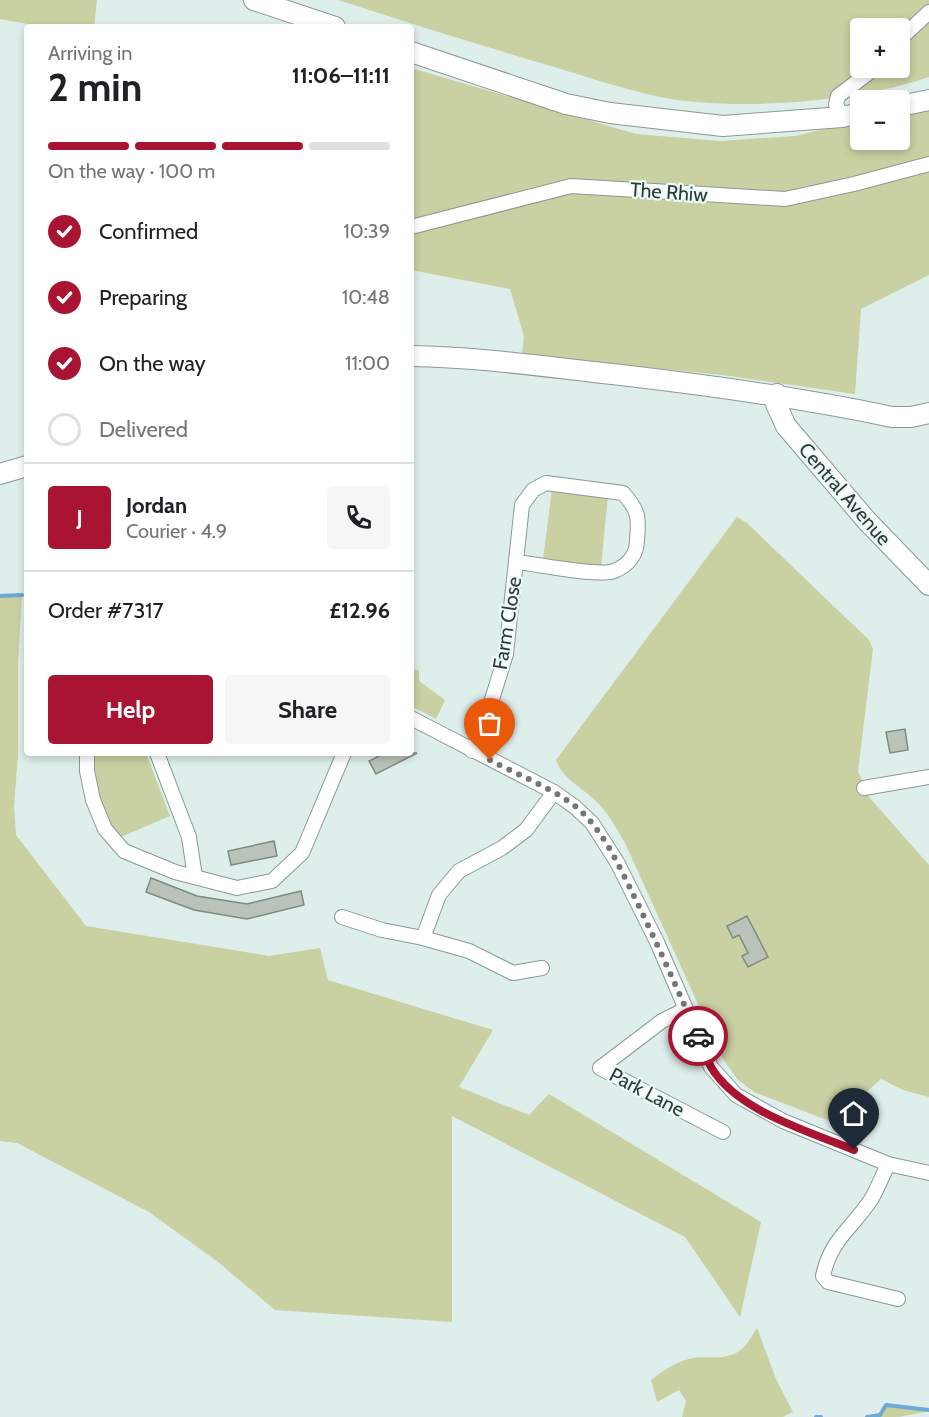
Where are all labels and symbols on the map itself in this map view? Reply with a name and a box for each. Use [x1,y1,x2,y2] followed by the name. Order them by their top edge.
[629,177,709,207] street label: The Rhiw
[794,438,896,550] street label: Central Avenue
[488,575,526,671] street label: Farm Close
[464,698,515,760] pin
[668,1006,728,1066] courier
[605,1062,689,1122] street label: Park Lane
[828,1088,879,1150] pin

